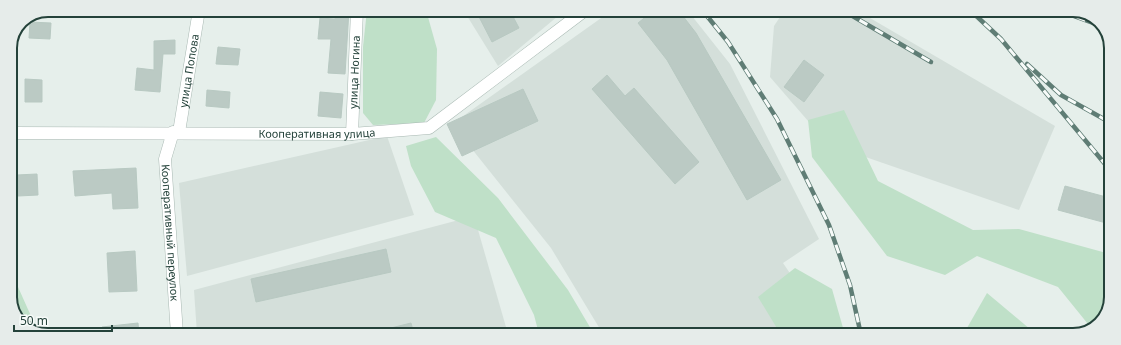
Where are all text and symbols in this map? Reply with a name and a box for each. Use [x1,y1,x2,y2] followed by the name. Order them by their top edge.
[175,33,202,109] street label: улица Попова
[345,35,363,109] street label: улица Ногина
[259,124,376,141] street label: Кооперативная улица
[158,164,183,302] street label: Кооперативный переулок
[14,307,112,333] scale bar
[20,312,48,329] text: 50 m

